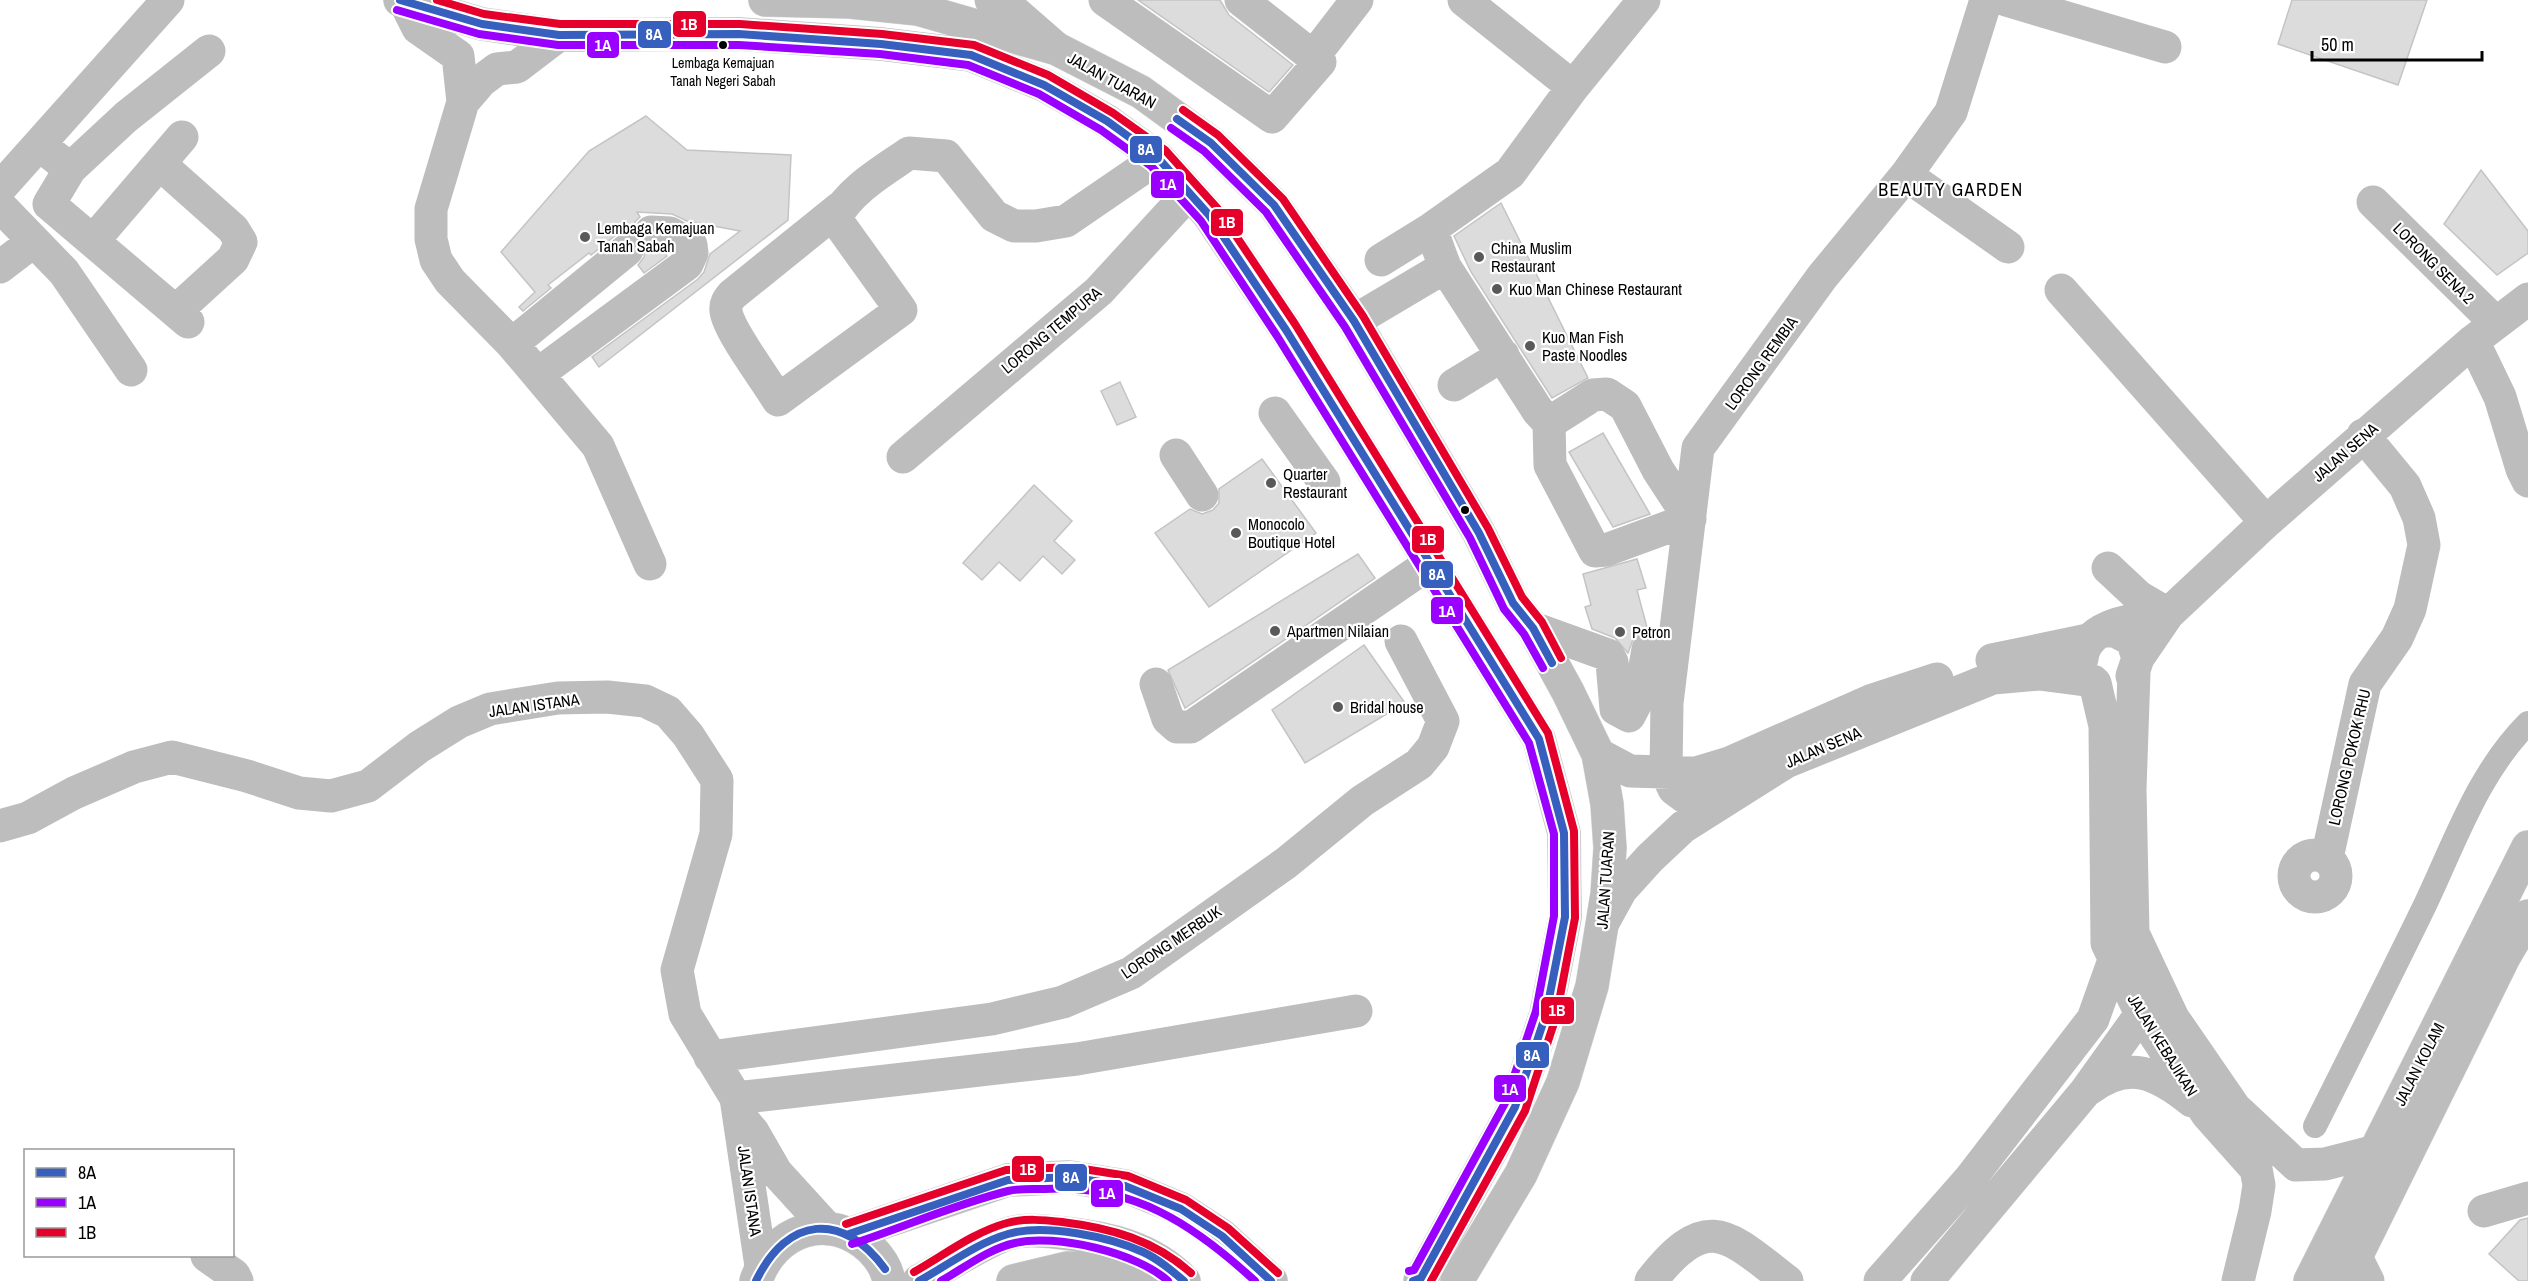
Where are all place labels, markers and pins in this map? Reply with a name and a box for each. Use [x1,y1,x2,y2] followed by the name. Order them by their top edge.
[717,39,729,51] marker: Lembaga Kemajuan Tanah Negeri Sabah
[670,54,776,90] place label: Lembaga Kemajuan Tanah Negeri Sabah
[597,217,714,257] place label: Lembaga Kemajuan Tanah Sabah
[578,230,592,244] marker: Lembaga Kemajuan Tanah Sabah
[1491,237,1572,277] place label: China Muslim Restaurant
[1472,250,1486,264] marker: China Muslim Restaurant
[1509,278,1682,300] place label: Kuo Man Chinese Restaurant
[1490,282,1504,296] marker: Kuo Man Chinese Restaurant
[1542,326,1627,366] place label: Kuo Man Fish Paste Noodles
[1523,339,1537,353] marker: Kuo Man Fish Paste Noodles
[1283,463,1348,503] place label: Quarter Restaurant
[1264,476,1278,490] marker: Quarter Restaurant
[1459,504,1471,516] unlabelled marker
[1248,513,1335,553] place label: Monocolo Boutique Hotel
[1229,526,1243,540] marker: Monocolo Boutique Hotel
[1286,620,1389,642] place label: Apartmen Nilaian
[1632,621,1671,643] place label: Petron
[1268,624,1282,638] marker: Apartmen Nilaian
[1613,625,1627,639] marker: Petron
[1350,696,1424,718] place label: Bridal house
[1331,700,1345,714] marker: Bridal house

